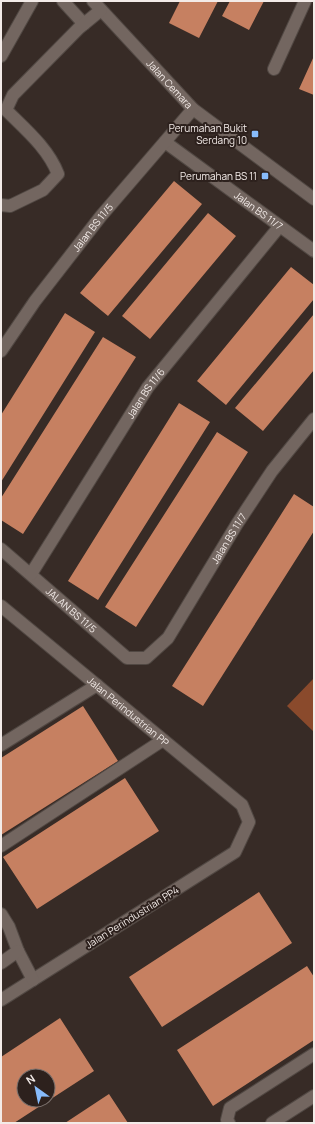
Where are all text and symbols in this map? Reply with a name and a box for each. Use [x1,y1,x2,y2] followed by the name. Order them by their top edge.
[144,56,196,111] street label: Jalan Cemara
[169,121,247,147] place label: Perumahan Bukit Serdang 10
[250,129,260,139] marker: Perumahan Bukit Serdang 10
[180,169,257,183] place label: Perumahan BS 11
[260,171,270,181] marker: Perumahan BS 11
[231,188,286,233] street label: Jalan BS 11/7
[69,200,116,254] street label: Jalan BS 11/5
[123,365,168,421] street label: Jalan BS 11/6
[208,510,249,566] street label: Jalan BS 11/7
[43,584,100,636] street label: JALAN BS 11/5
[84,673,172,749] street label: Jalan Perindustrian PP
[83,882,181,951] street label: Jalan Perindustrian PP4
[16,1068,56,1108] north arrow
[23,1071,38,1088] text: N

